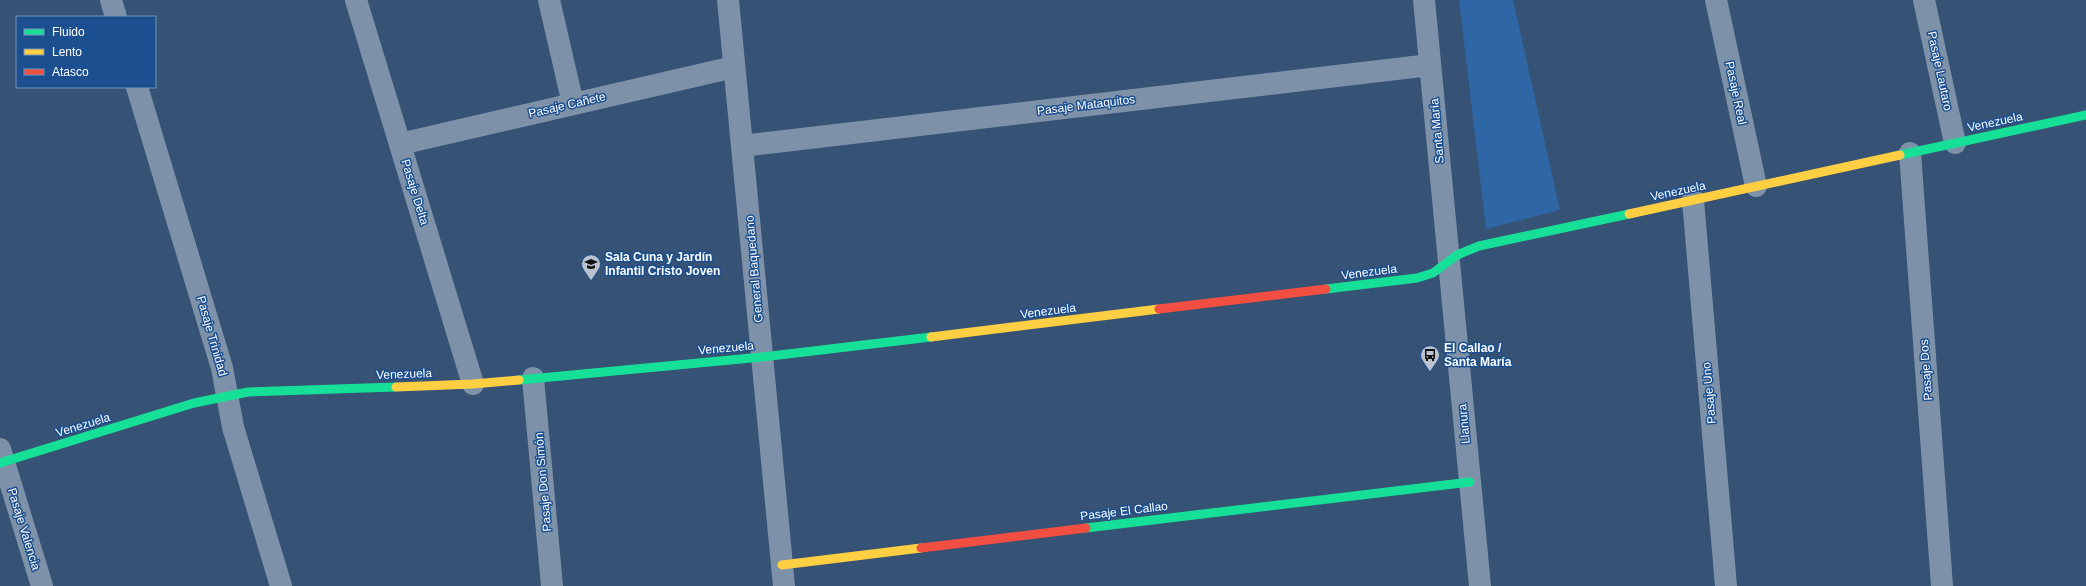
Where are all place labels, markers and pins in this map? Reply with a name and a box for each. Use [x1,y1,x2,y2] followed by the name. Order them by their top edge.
[605,250,720,278] place label: Sala Cuna y Jardín Infantil Cristo Joven
[580,253,602,281] school or university icon: Sala Cuna y Jardín Infantil Cristo Joven
[1444,341,1512,369] place label: El Callao / Santa María
[1419,344,1441,372] bus stop icon: El Callao / Santa María

